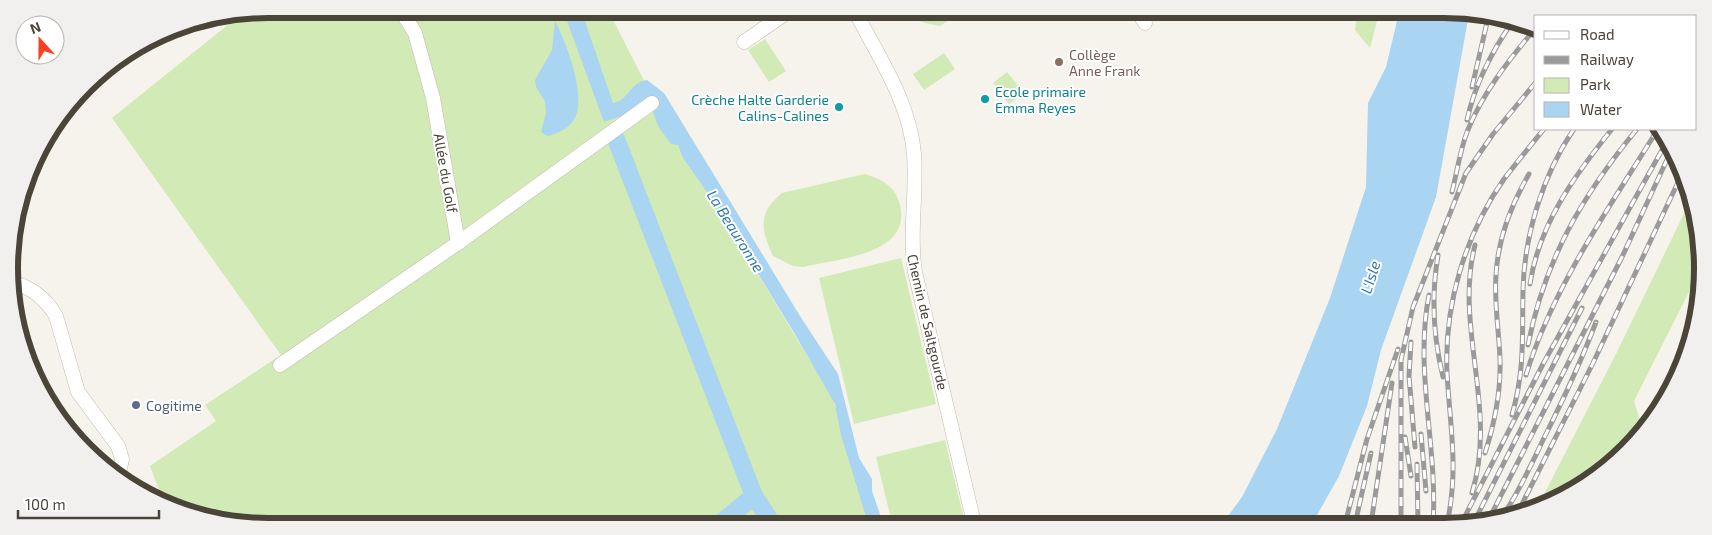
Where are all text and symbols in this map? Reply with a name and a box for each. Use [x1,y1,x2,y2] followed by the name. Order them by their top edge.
[15,15,65,65] north arrow
[1534,15,1697,130] legend
[27,18,43,37] text: N
[1580,25,1615,43] text: Road
[1069,46,1140,79] place label: Collège Anne Frank
[1580,50,1634,68] text: Railway
[1053,56,1065,68] marker: Collège Anne Frank
[1580,75,1611,93] text: Park
[995,83,1086,116] place label: Ecole primaire Emma Reyes
[691,91,829,124] place label: Crèche Halte Garderie Calins-Calines
[979,93,991,105] marker: Ecole primaire Emma Reyes
[1580,100,1622,118] text: Water
[833,101,845,113] marker: Crèche Halte Garderie Calins-Calines
[431,132,461,215] street label: Allée du Golf
[704,187,768,275] water label: La Beauronne
[904,252,952,392] street label: Chemin de Saltgourde
[1357,258,1383,296] water label: L'Isle
[146,397,202,414] place label: Cogitime
[130,399,142,411] marker: Cogitime
[18,488,159,520] scale bar
[25,495,66,513] text: 100 m

